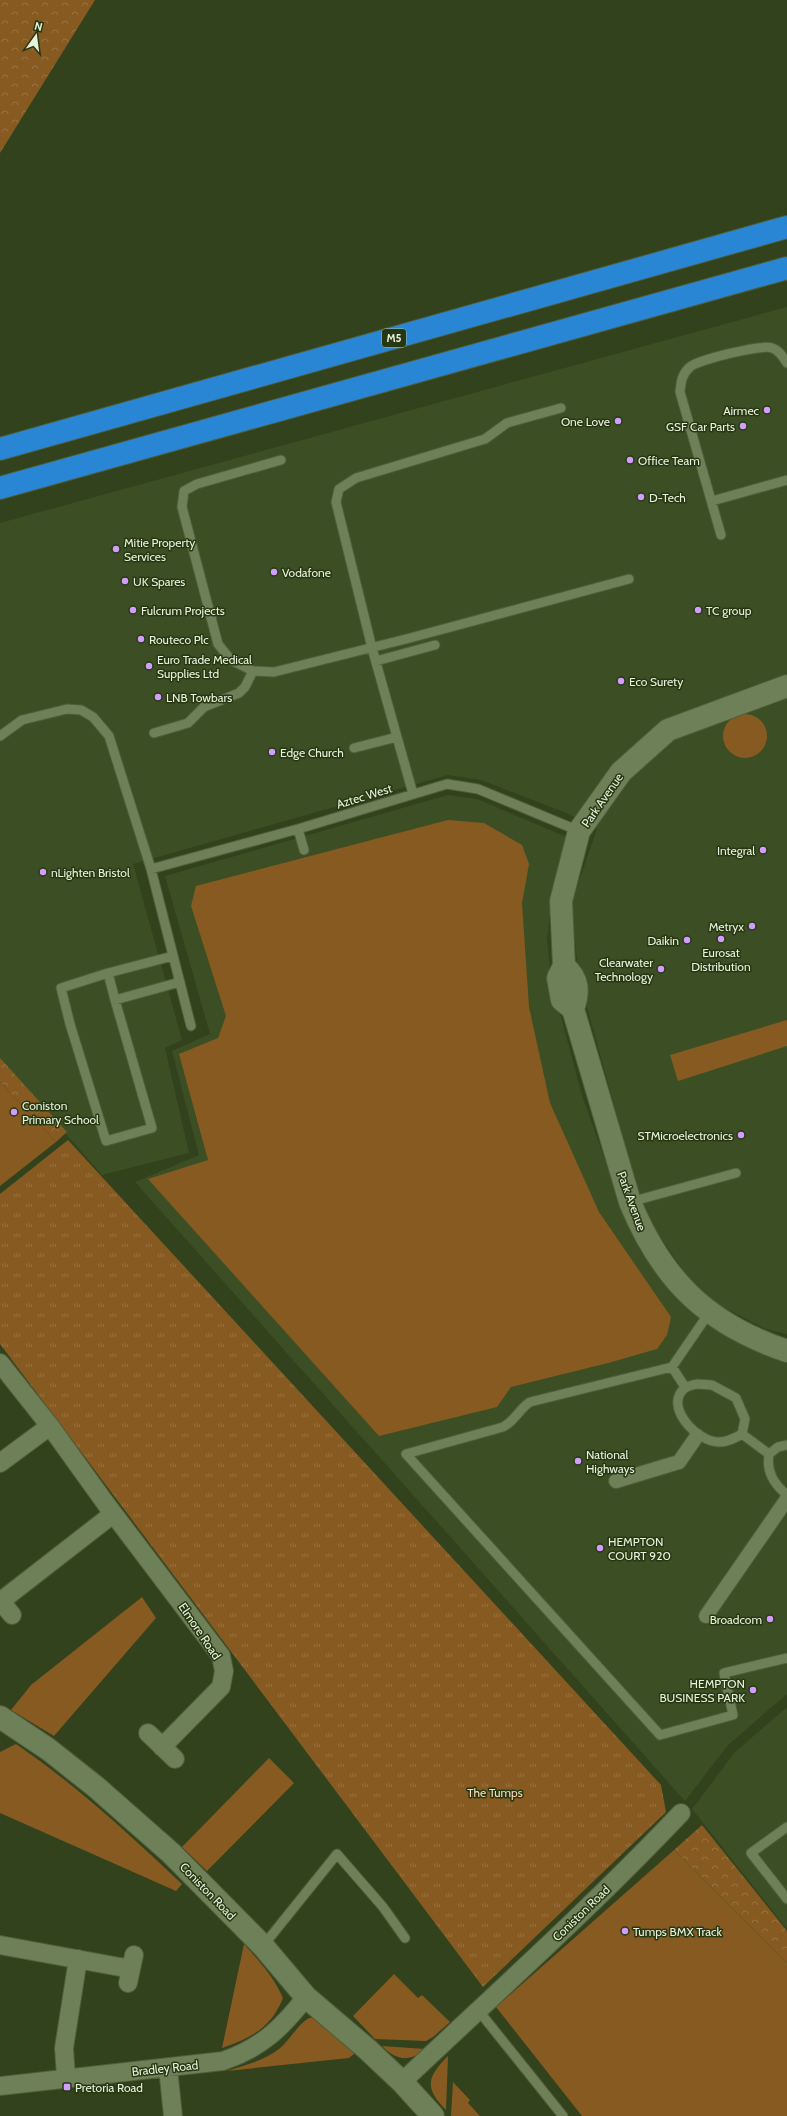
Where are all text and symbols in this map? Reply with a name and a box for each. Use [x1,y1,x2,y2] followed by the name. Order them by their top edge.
[16,16,56,56] north arrow
[33,19,44,34] text: N
[382,329,406,347] road number: M5
[723,403,760,418] place label: Airmec
[762,405,772,415] marker: Airmec
[561,414,610,429] place label: One Love
[613,416,623,426] marker: One Love
[666,419,735,434] place label: GSF Car Parts
[738,421,748,431] marker: GSF Car Parts
[638,453,700,468] place label: Office Team
[625,455,635,465] marker: Office Team
[649,490,686,505] place label: D-Tech
[636,492,646,502] marker: D-Tech
[124,535,195,564] place label: Mitie Property Services
[111,544,121,554] marker: Mitie Property Services
[282,565,331,580] place label: Vodafone
[269,567,279,577] marker: Vodafone
[133,574,185,589] place label: UK Spares
[120,576,130,586] marker: UK Spares
[141,603,225,618] place label: Fulcrum Projects
[706,603,752,618] place label: TC group
[128,605,138,615] marker: Fulcrum Projects
[693,605,703,615] marker: TC group
[149,632,209,647] place label: Routeco Plc
[136,634,146,644] marker: Routeco Plc
[157,652,252,681] place label: Euro Trade Medical Supplies Ltd
[144,661,154,671] marker: Euro Trade Medical Supplies Ltd
[629,674,683,689] place label: Eco Surety
[616,676,626,686] marker: Eco Surety
[166,690,232,705] place label: LNB Towbars
[153,692,163,702] marker: LNB Towbars
[280,745,344,760] place label: Edge Church
[267,747,277,757] marker: Edge Church
[578,770,626,830] street label: Park Avenue
[334,780,394,812] street label: Aztec West
[717,843,755,858] place label: Integral
[758,845,768,855] marker: Integral
[51,865,130,880] place label: nLighten Bristol
[38,867,48,877] marker: nLighten Bristol
[709,919,744,934] place label: Metryx
[747,921,757,931] marker: Metryx
[647,933,679,948] place label: Daikin
[716,934,726,944] marker: Eurosat Distribution
[682,935,692,945] marker: Daikin
[691,945,751,974] place label: Eurosat Distribution
[595,955,653,984] place label: Clearwater Technology
[656,964,666,974] marker: Clearwater Technology
[22,1098,99,1127] place label: Coniston Primary School
[9,1107,19,1117] marker: Coniston Primary School
[638,1128,733,1143] place label: STMicroelectronics
[736,1130,746,1140] marker: STMicroelectronics
[614,1169,650,1233] street label: Park Avenue
[586,1447,634,1476] place label: National Highways
[573,1456,583,1466] marker: National Highways
[608,1534,671,1563] place label: HEMPTON COURT 920
[595,1543,605,1553] marker: HEMPTON COURT 920
[176,1600,224,1662] street label: Elmore Road
[710,1612,762,1627] place label: Broadcom
[765,1614,775,1624] marker: Broadcom
[659,1676,745,1705] place label: HEMPTON BUSINESS PARK
[748,1685,758,1695] marker: HEMPTON BUSINESS PARK
[467,1785,523,1800] park label: The Tumps
[177,1859,239,1923] street label: Coniston Road
[549,1882,613,1944] street label: Coniston Road
[633,1924,722,1939] place label: Tumps BMX Track
[620,1926,630,1936] marker: Tumps BMX Track
[131,2057,199,2079] street label: Bradley Road
[75,2080,143,2095] place label: Pretoria Road
[62,2082,72,2092] marker: Pretoria Road

